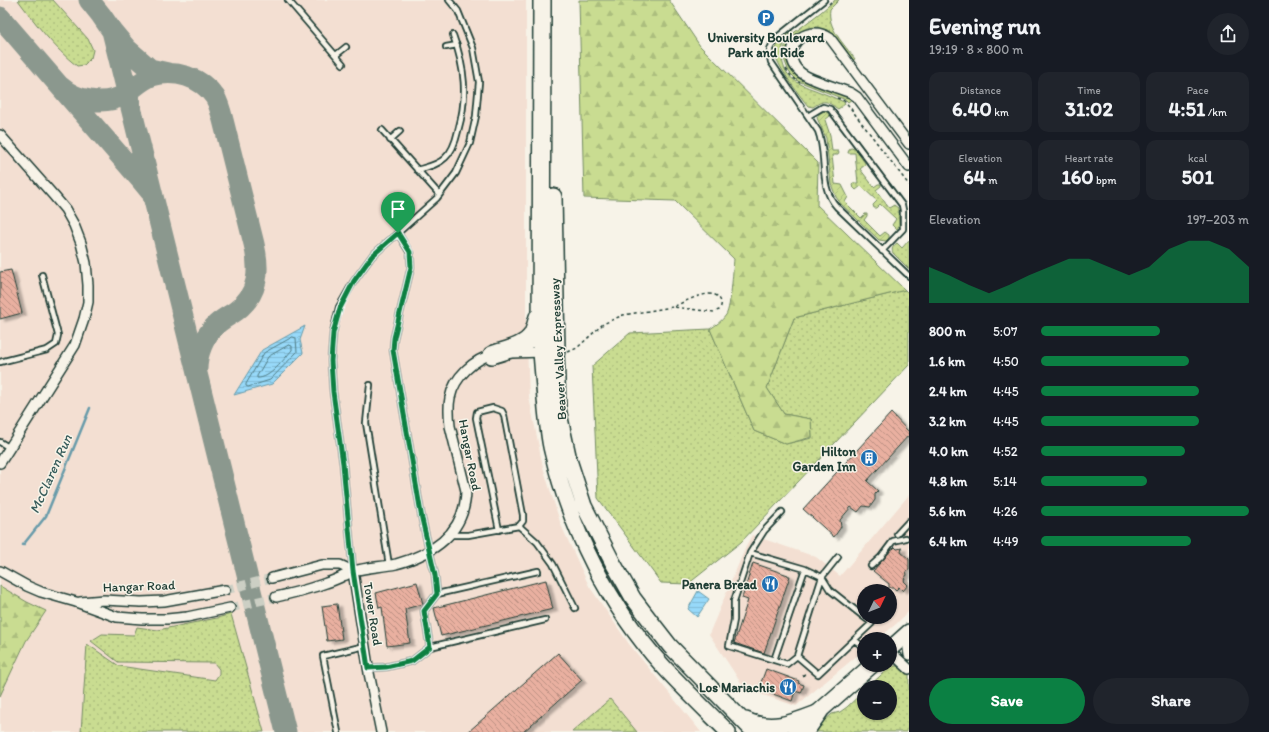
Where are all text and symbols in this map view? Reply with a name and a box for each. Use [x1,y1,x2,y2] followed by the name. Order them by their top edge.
[756,8,776,28] parking icon: University Boulevard Park and Ride
[929,13,1041,40] text: Evening run
[1207,13,1249,55] button: share
[708,30,825,60] place label: University Boulevard Park and Ride
[929,42,1023,57] text: 19:19 · 8 × 800 m
[960,84,1001,97] text: Distance
[1077,84,1101,97] text: Time
[1187,84,1209,97] text: Pace
[952,97,992,121] text: 6.40
[1065,97,1113,121] text: 31:02
[1168,97,1205,121] text: 4:51
[992,106,1009,119] text: km
[1205,106,1227,119] text: /km
[958,152,1002,165] text: Elevation
[1065,152,1113,165] text: Heart rate
[1188,152,1207,165] text: kcal
[963,165,986,189] text: 64
[1061,165,1094,189] text: 160
[1182,165,1214,189] text: 501
[986,174,998,187] text: m
[1094,174,1117,187] text: bpm
[381,192,415,233] pin
[387,198,409,220] icon: arrive
[929,212,981,227] text: Elevation
[1187,212,1249,227] text: 197–203 m
[547,278,569,420] street label: Beaver Valley Expressway
[929,324,966,339] text: 800 m
[993,324,1017,339] text: 5:07
[929,354,965,369] text: 1.6 km
[993,354,1019,369] text: 4:50
[929,384,967,399] text: 2.4 km
[993,384,1019,399] text: 4:45
[929,414,966,429] text: 3.2 km
[993,414,1019,429] text: 4:45
[456,418,484,492] street label: Hangar Road
[26,431,76,516] water label: McClaren Run
[793,444,857,474] place label: Hilton Garden Inn
[929,444,968,459] text: 4.0 km
[993,444,1018,459] text: 4:52
[859,448,879,468] building icon: Hilton Garden Inn
[929,474,967,489] text: 4.8 km
[993,474,1017,489] text: 5:14
[929,504,966,519] text: 5.6 km
[993,504,1018,519] text: 4:26
[929,534,967,549] text: 6.4 km
[993,534,1019,549] text: 4:49
[760,574,780,594] restaurant icon: Panera Bread
[102,577,176,595] street label: Hangar Road
[682,577,758,592] place label: Panera Bread
[361,581,385,647] street label: Tower Road
[857,584,897,624] north arrow
[857,584,897,720] map controls
[857,632,897,672] button: +
[778,677,798,697] restaurant icon: Los Mariachis
[929,678,1085,724] button: Save
[1093,678,1249,724] button: Share
[699,680,775,695] place label: Los Mariachis
[857,680,897,720] button: −

